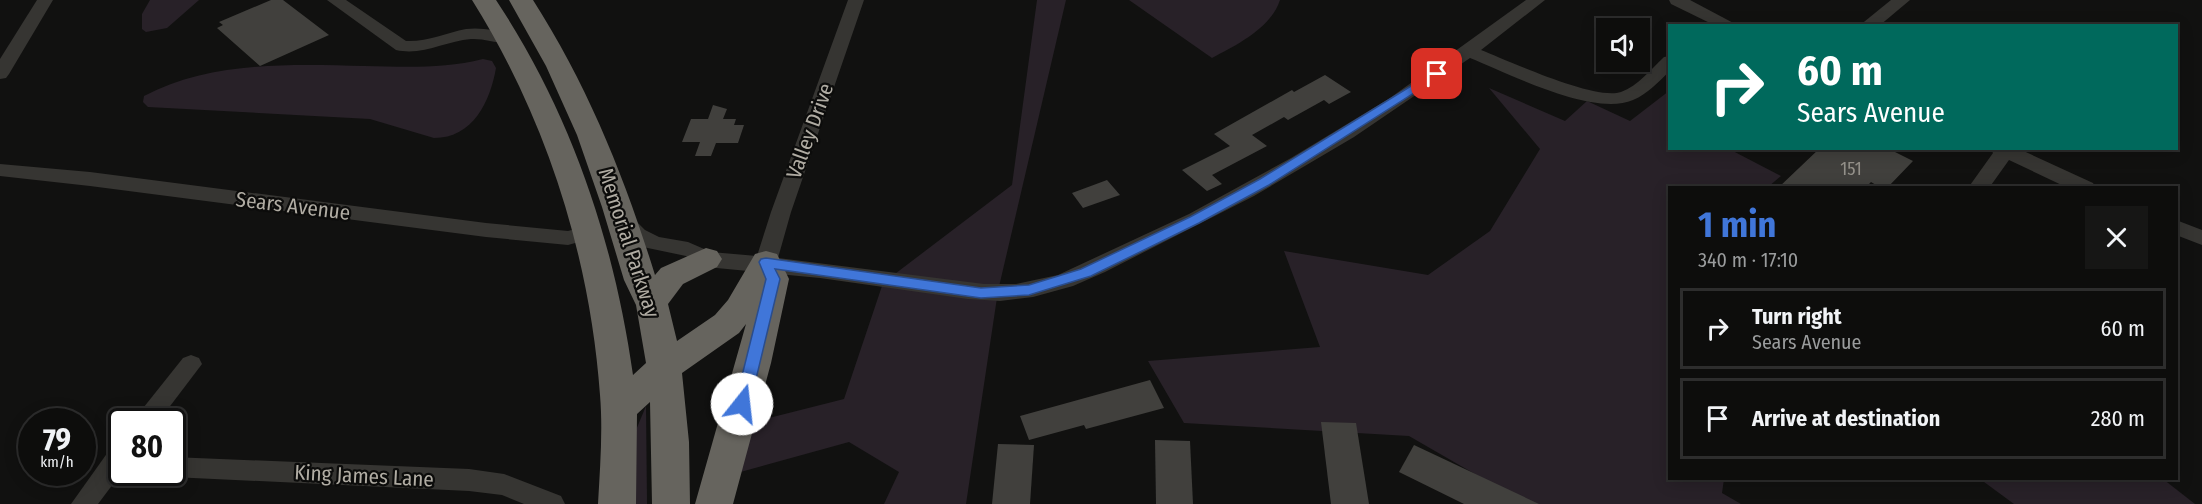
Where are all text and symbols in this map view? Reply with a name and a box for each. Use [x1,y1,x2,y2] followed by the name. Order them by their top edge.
[1596,18,1650,72] map controls
[1596,18,1650,72] button: sound
[1797,46,1883,96] text: 60 m
[1411,48,1462,99] pin
[1698,48,1776,126] icon: right
[1420,57,1453,90] icon: arrive
[781,80,839,182] street label: Valley Drive
[1797,97,1945,129] text: Sears Avenue
[1840,158,1862,180] house number: 151
[593,165,666,322] street label: Memorial Parkway
[234,186,352,226] street label: Sears Avenue
[1698,203,1776,247] text: 1 min
[2085,206,2148,269] button: close
[1698,248,1798,272] text: 340 m · 17:10
[1752,303,1841,330] text: Turn right
[1701,312,1734,345] icon: right
[2101,315,2145,342] text: 60 m
[1752,330,1861,354] text: Sears Avenue
[710,372,774,436] position arrow
[1701,402,1734,435] icon: arrive
[1752,405,1940,432] text: Arrive at destination
[2091,405,2145,432] text: 280 m
[108,408,186,486] speed limit sign: 80
[43,422,71,458] text: 79
[40,453,74,471] text: km/h
[294,459,434,493] street label: King James Lane

